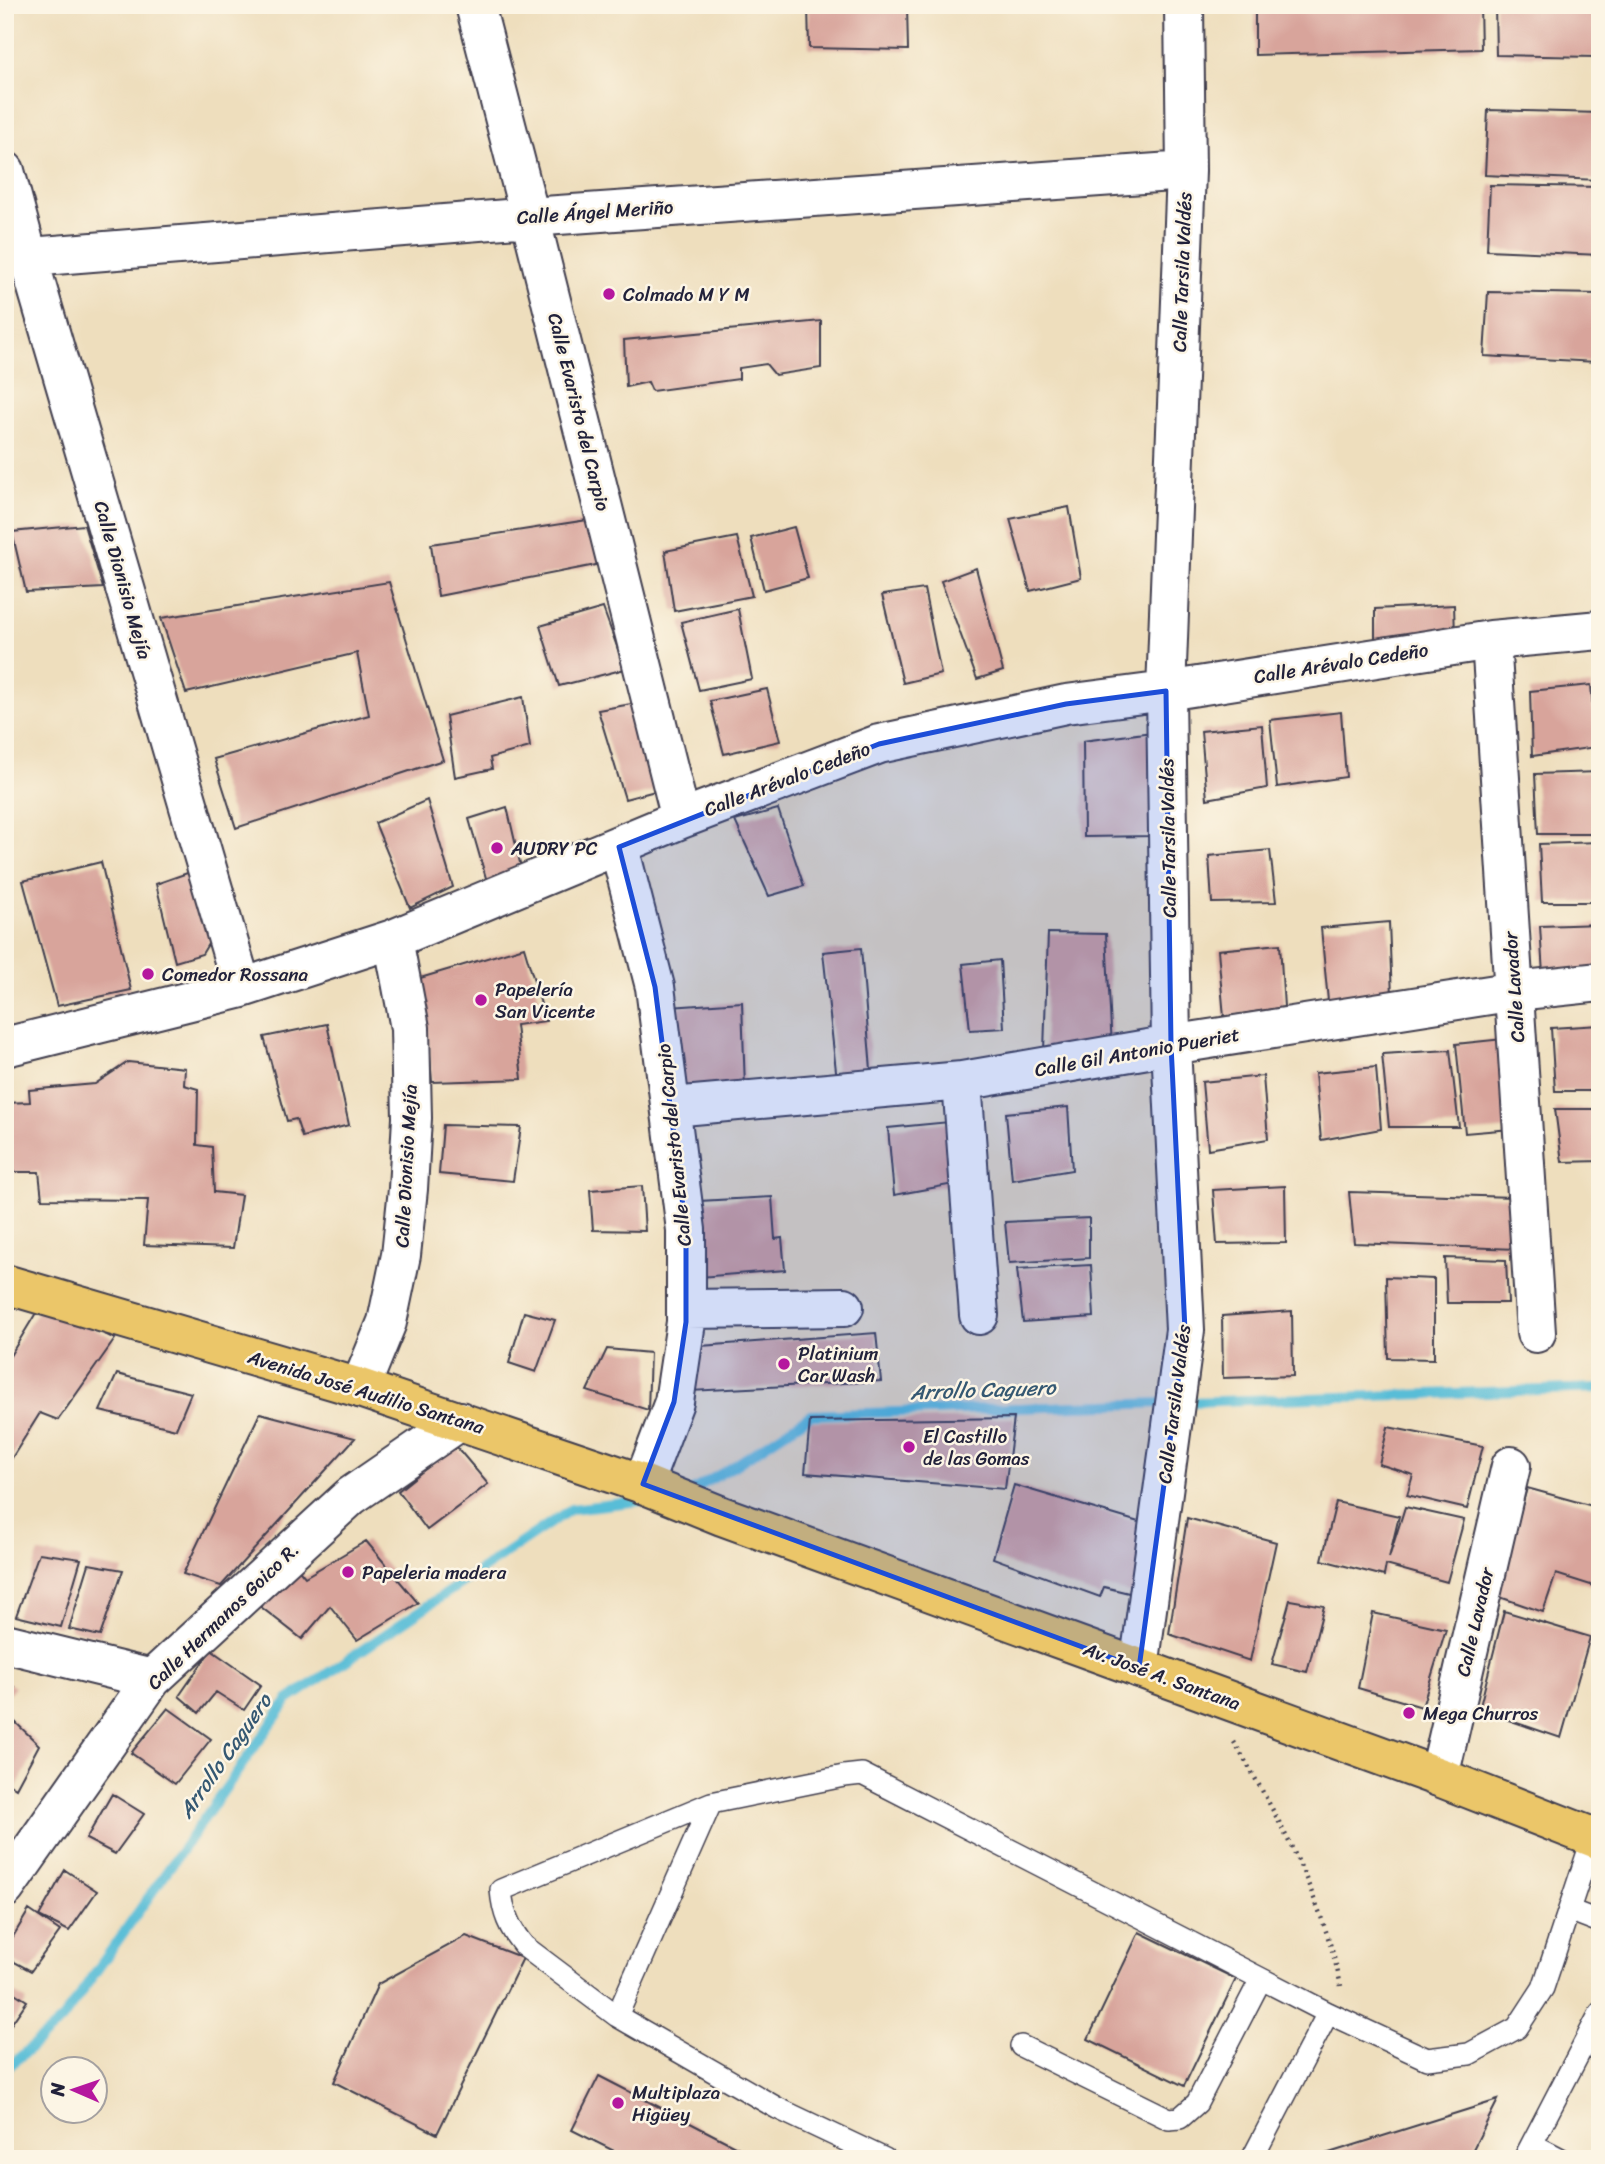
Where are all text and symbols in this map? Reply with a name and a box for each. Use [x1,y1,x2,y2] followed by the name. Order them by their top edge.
[516,190,674,234] street label: Calle Ángel Meriño
[1163,191,1201,353] street label: Calle Tarsila Valdés
[623,278,750,311] place label: Colmado M Y M
[601,286,617,302] marker: Colmado M Y M
[538,309,620,515] street label: Calle Evaristo del Carpio
[85,497,162,664] street label: Calle Dionisio Mejía
[1251,633,1431,693] street label: Calle Arévalo Cedeño
[699,732,875,826] street label: Calle Arévalo Cedeño
[1150,757,1186,918] street label: Calle Tarsila Valdés
[510,832,598,865] place label: AUDRY PC
[489,840,505,856] marker: AUDRY PC
[1494,929,1534,1044] street label: Calle Lavador
[162,958,309,991] place label: Comedor Rossana
[140,966,156,982] marker: Comedor Rossana
[495,973,595,1028] place label: Papelería San Vicente
[473,992,489,1008] marker: Papelería San Vicente
[1032,1018,1242,1086] street label: Calle Gil Antonio Pueriet
[647,1042,701,1248] street label: Calle Evaristo del Carpio
[385,1083,427,1249] street label: Calle Dionisio Mejía
[1148,1322,1200,1485] street label: Calle Tarsila Valdés
[798,1337,879,1392] place label: Platinium Car Wash
[243,1340,489,1444] street label: Avenida José Audilio Santana
[776,1356,792,1372] marker: Platinium Car Wash
[909,1368,1058,1412] water label: Arrollo Caguero
[923,1420,1030,1475] place label: El Castillo de las Gomas
[901,1439,917,1455] marker: El Castillo de las Gomas
[139,1534,307,1698] street label: Calle Hermanos Goico R.
[362,1556,507,1589] place label: Papeleria madera
[1446,1563,1504,1680] street label: Calle Lavador
[340,1564,356,1580] marker: Papeleria madera
[1078,1632,1246,1720] street label: Av. José A. Santana
[167,1684,283,1827] water label: Arrollo Caguero
[1423,1697,1539,1730] place label: Mega Churros
[1401,1705,1417,1721] marker: Mega Churros
[38,2056,108,2126] north arrow
[632,2076,721,2131] place label: Multiplaza Higüey
[41,2081,74,2098] text: N
[610,2095,626,2111] marker: Multiplaza Higüey

